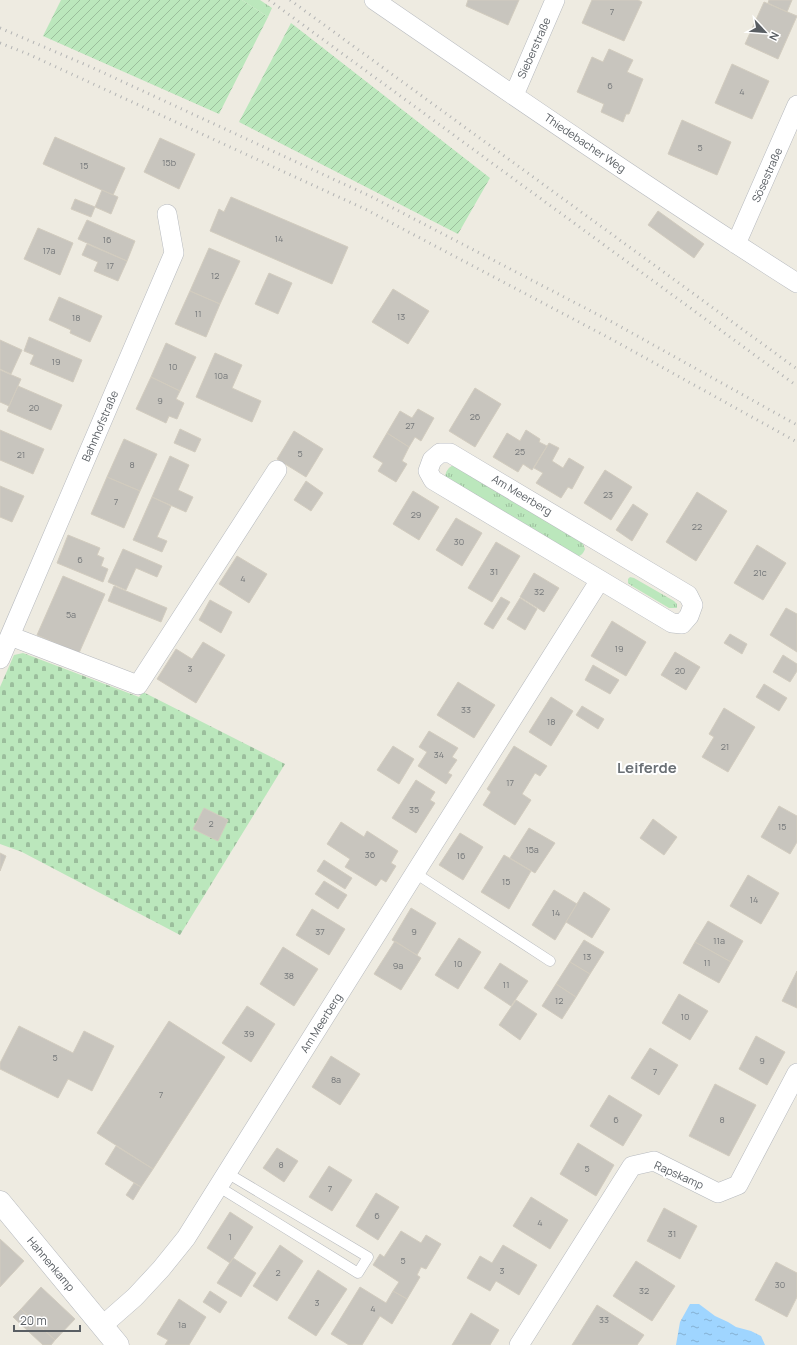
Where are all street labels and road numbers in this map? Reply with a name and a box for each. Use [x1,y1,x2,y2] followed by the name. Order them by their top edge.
[513,14,554,81] street label: Sieberstraße
[542,110,629,175] street label: Thiedebacher Weg
[748,145,786,205] street label: Sösestraße
[78,387,121,464] street label: Bahnhofstraße
[489,471,555,518] street label: Am Meerberg
[296,990,345,1055] street label: Am Meerberg
[652,1157,707,1192] street label: Rapskamp
[24,1233,79,1294] street label: Hahnenkamp

